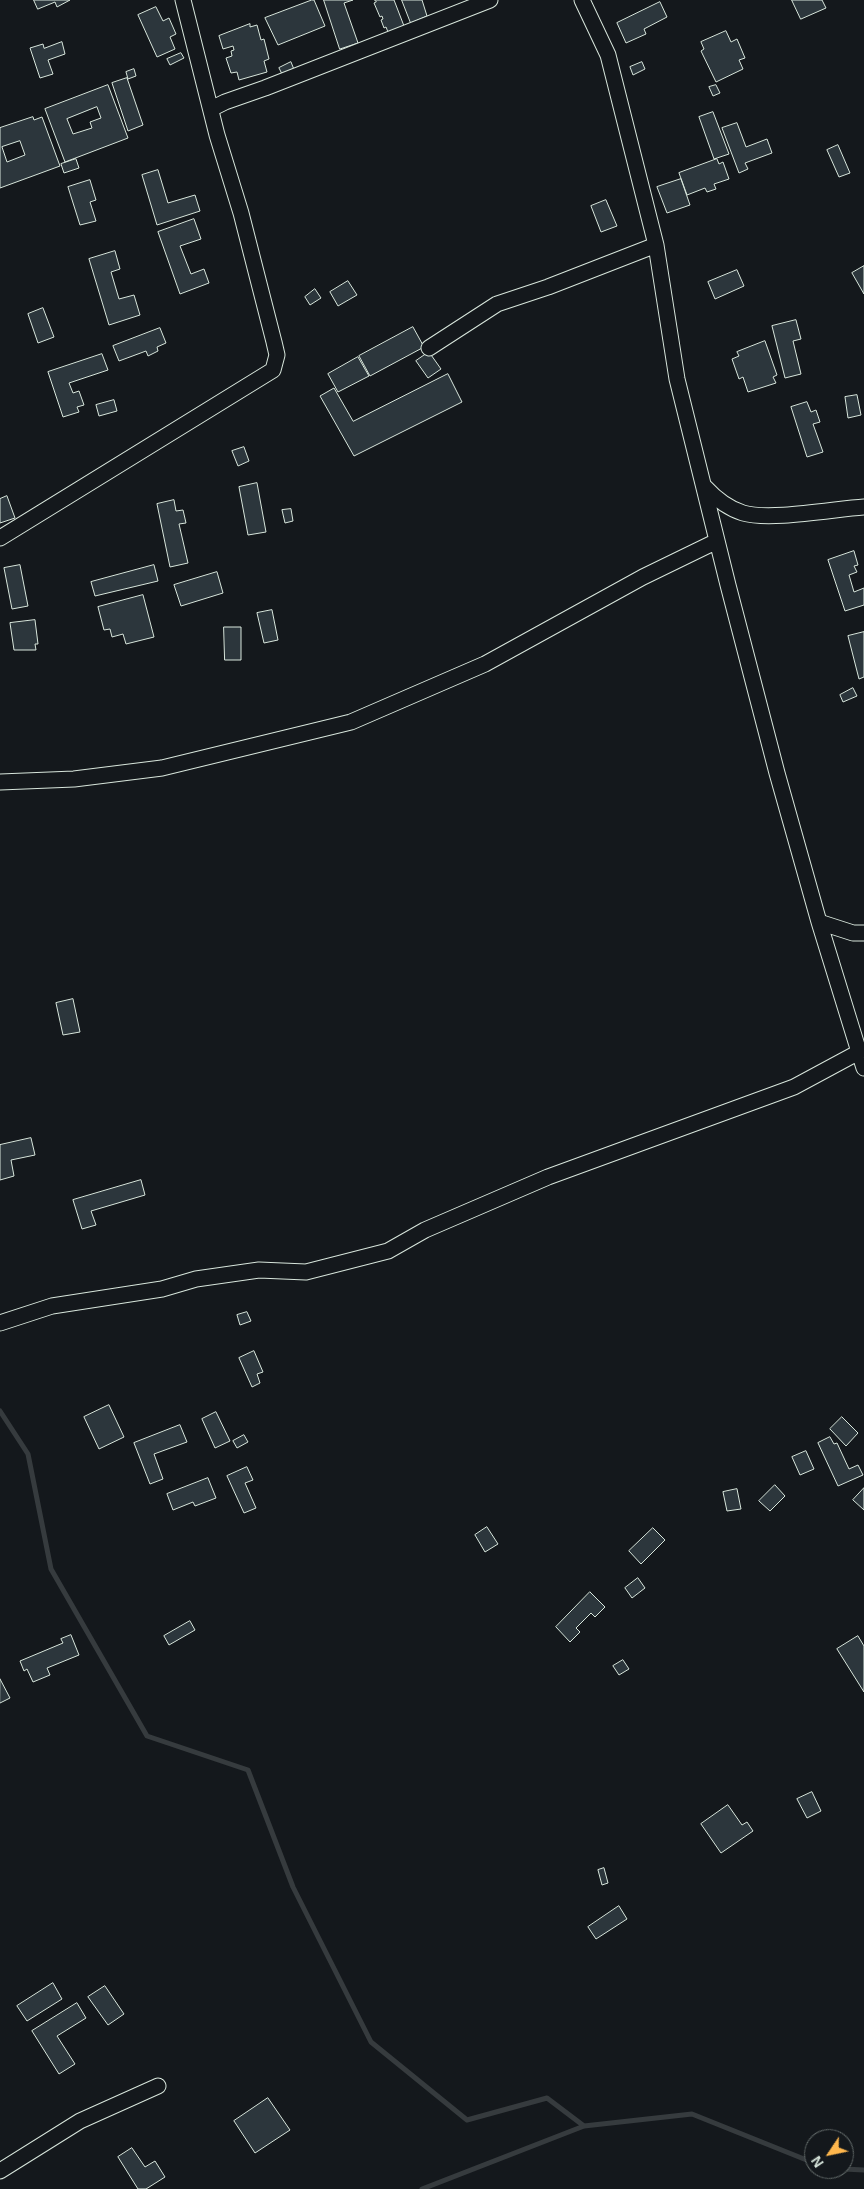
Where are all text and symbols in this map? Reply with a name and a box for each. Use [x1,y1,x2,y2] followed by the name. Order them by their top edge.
[804,2129,854,2179] north arrow
[808,2153,827,2170] text: N

